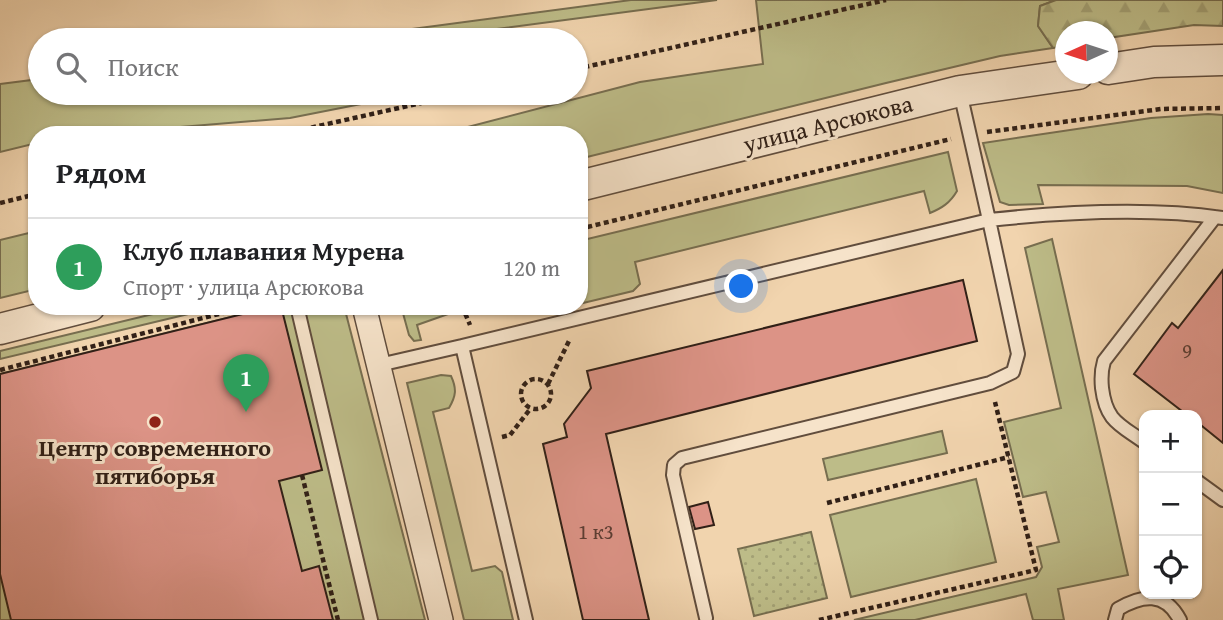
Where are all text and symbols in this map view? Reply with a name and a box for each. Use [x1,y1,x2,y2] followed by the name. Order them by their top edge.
[1055,21,1118,84] north arrow
[28,28,588,105] search box
[108,47,179,86] text: Поиск
[52,48,90,86] icon: search
[738,85,917,162] street label: улица Арсюкова
[56,150,147,194] text: Рядом
[123,231,404,270] text: Клуб плавания Мурена
[73,251,85,284] text: 1
[503,251,560,284] text: 120 m
[724,269,758,303] your location
[123,270,364,303] text: Спорт · улица Арсюкова
[1182,335,1192,366] house number: 9
[223,354,269,412] pin: 1
[1139,410,1202,599] map controls
[1139,410,1202,473] button: +
[147,414,163,430] marker: Центр современного пятиборья
[39,430,271,493] place label: Центр современного пятиборья
[1139,473,1202,536] button: −
[578,516,614,547] house number: 1 к3
[1139,536,1202,599] button: locate

